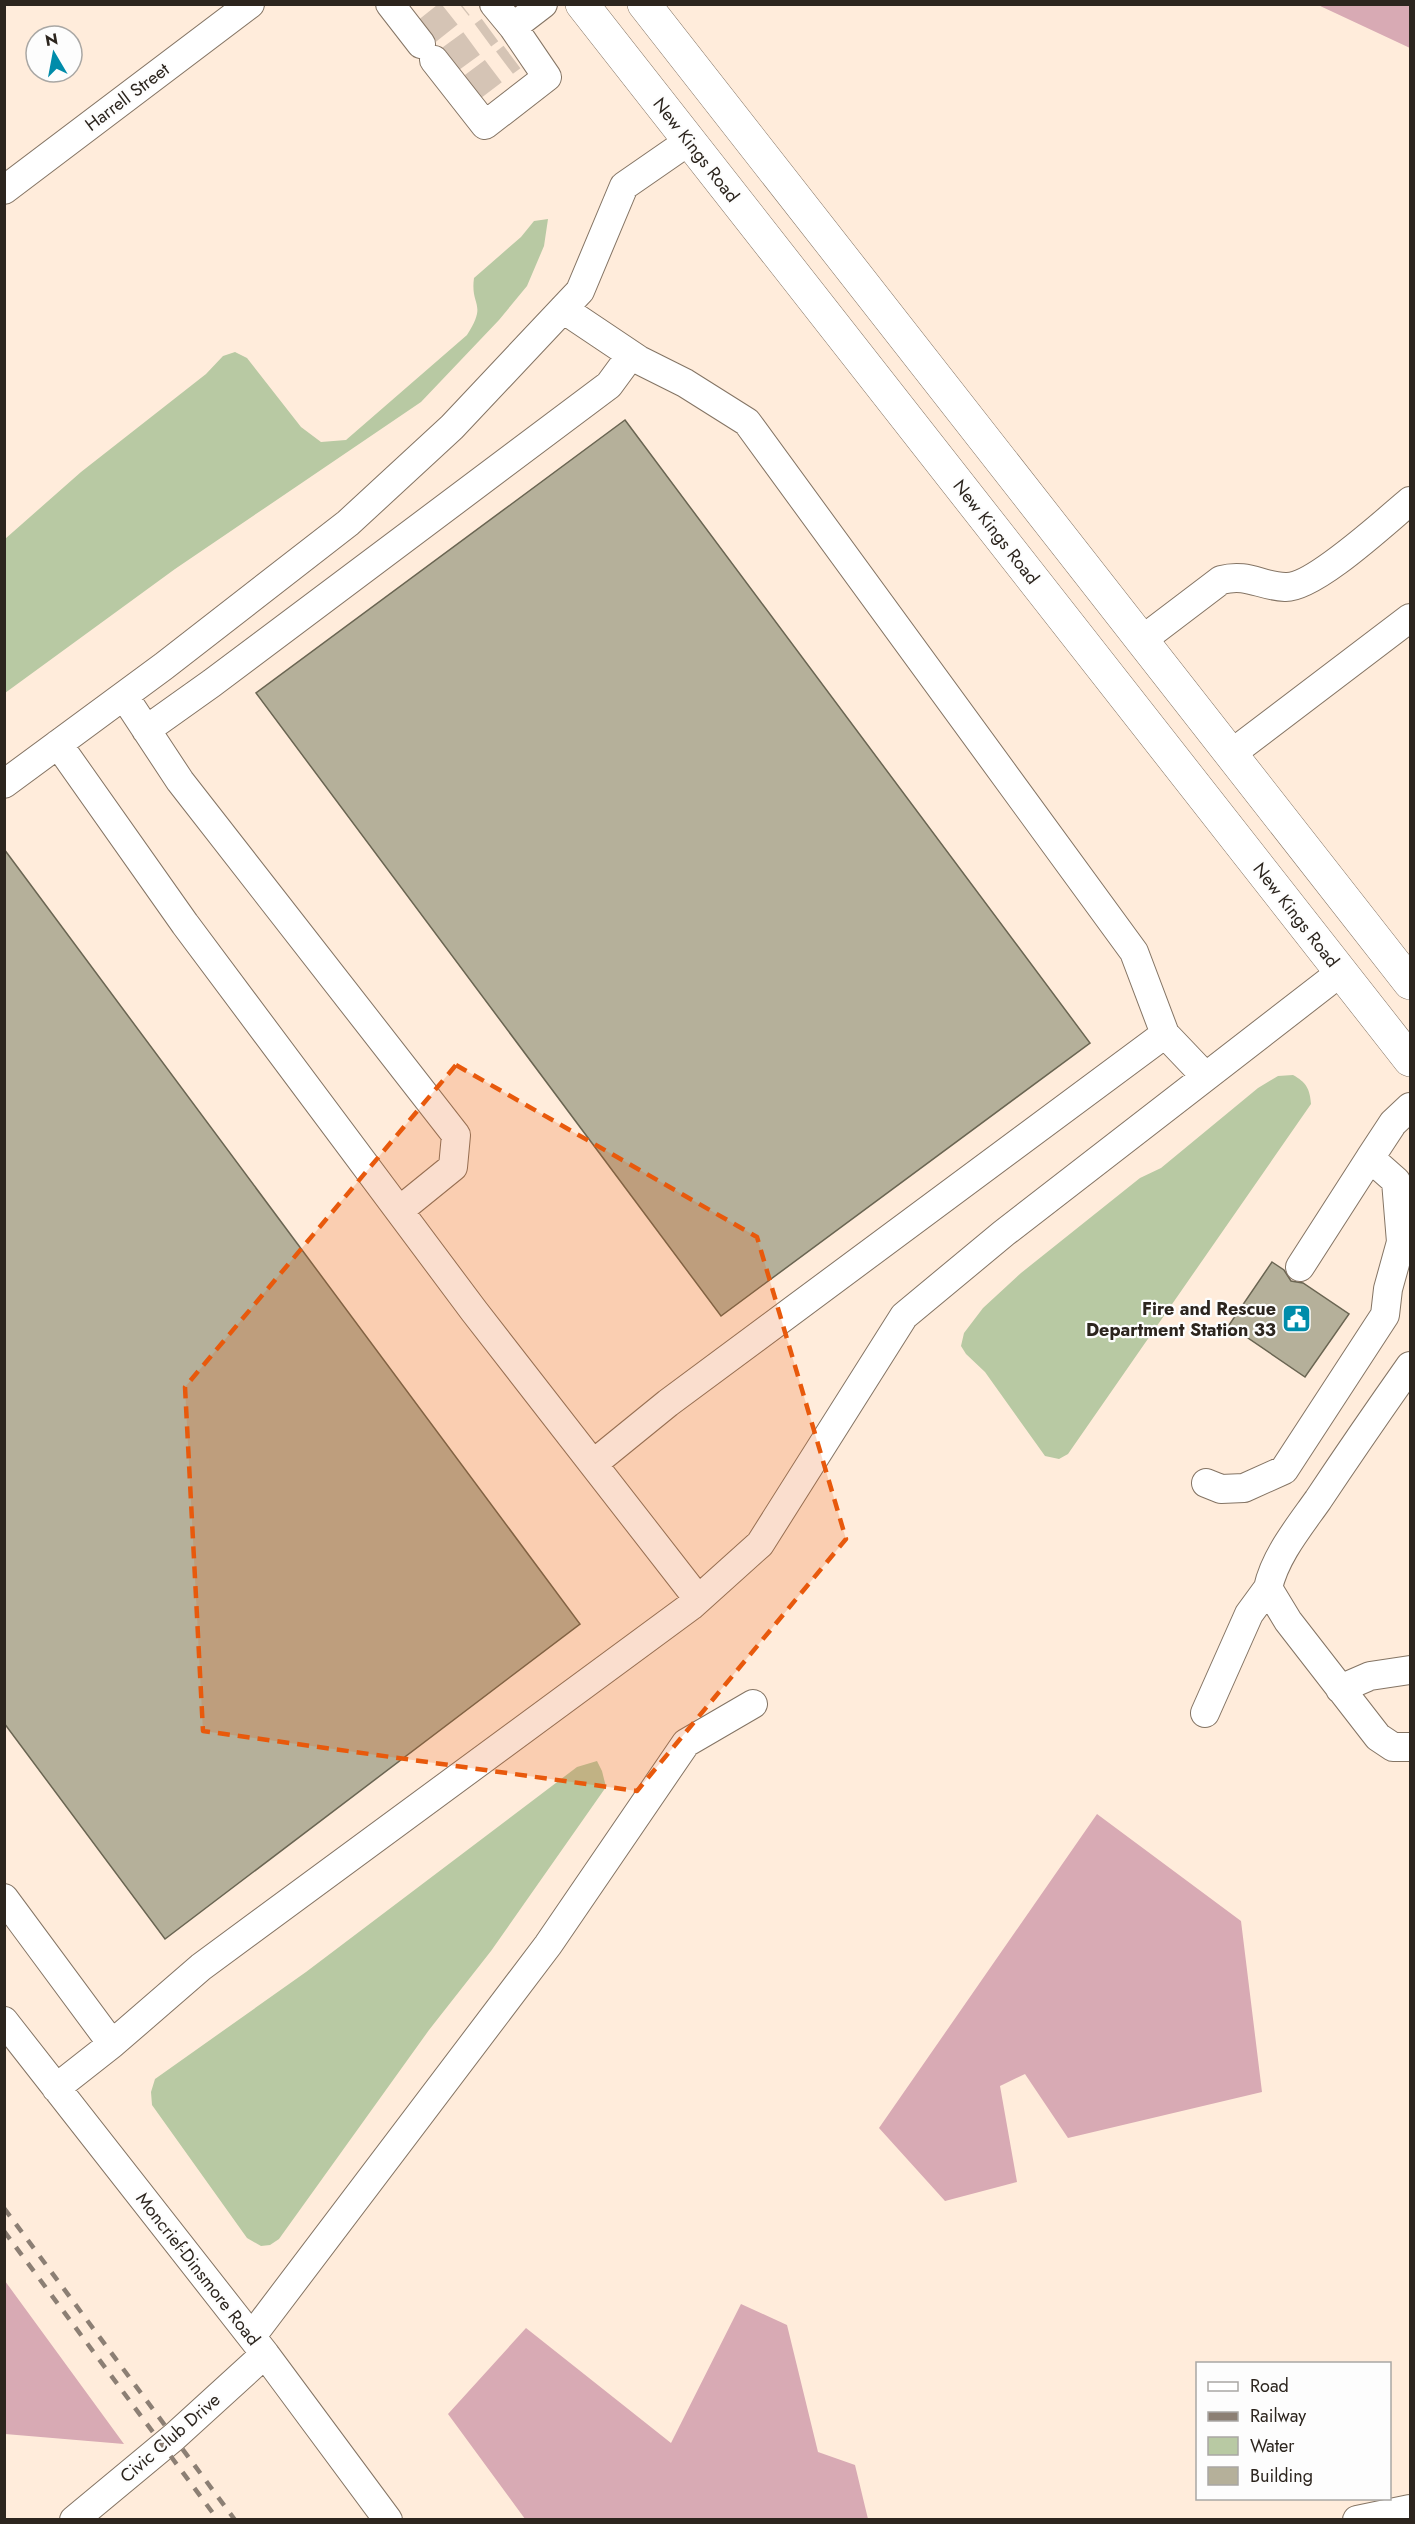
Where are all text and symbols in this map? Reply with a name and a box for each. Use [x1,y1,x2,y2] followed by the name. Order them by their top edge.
[24,24,84,84] north arrow
[43,27,60,52] text: N
[79,56,175,137] street label: Harrell Street
[647,92,745,208] street label: New Kings Road
[947,474,1045,590] street label: New Kings Road
[1247,857,1345,973] street label: New Kings Road
[1086,1296,1276,1343] place label: Fire and Rescue Department Station 33
[1281,1303,1313,1335] public building icon: Fire and Rescue Department Station 33
[130,2187,266,2351] street label: Moncrief-Dinsmore Road
[1196,2362,1391,2500] legend
[1250,2373,1289,2399] text: Road
[114,2387,226,2489] street label: Civic Club Drive
[1250,2403,1306,2429] text: Railway
[1250,2433,1295,2459] text: Water
[1250,2463,1313,2489] text: Building

